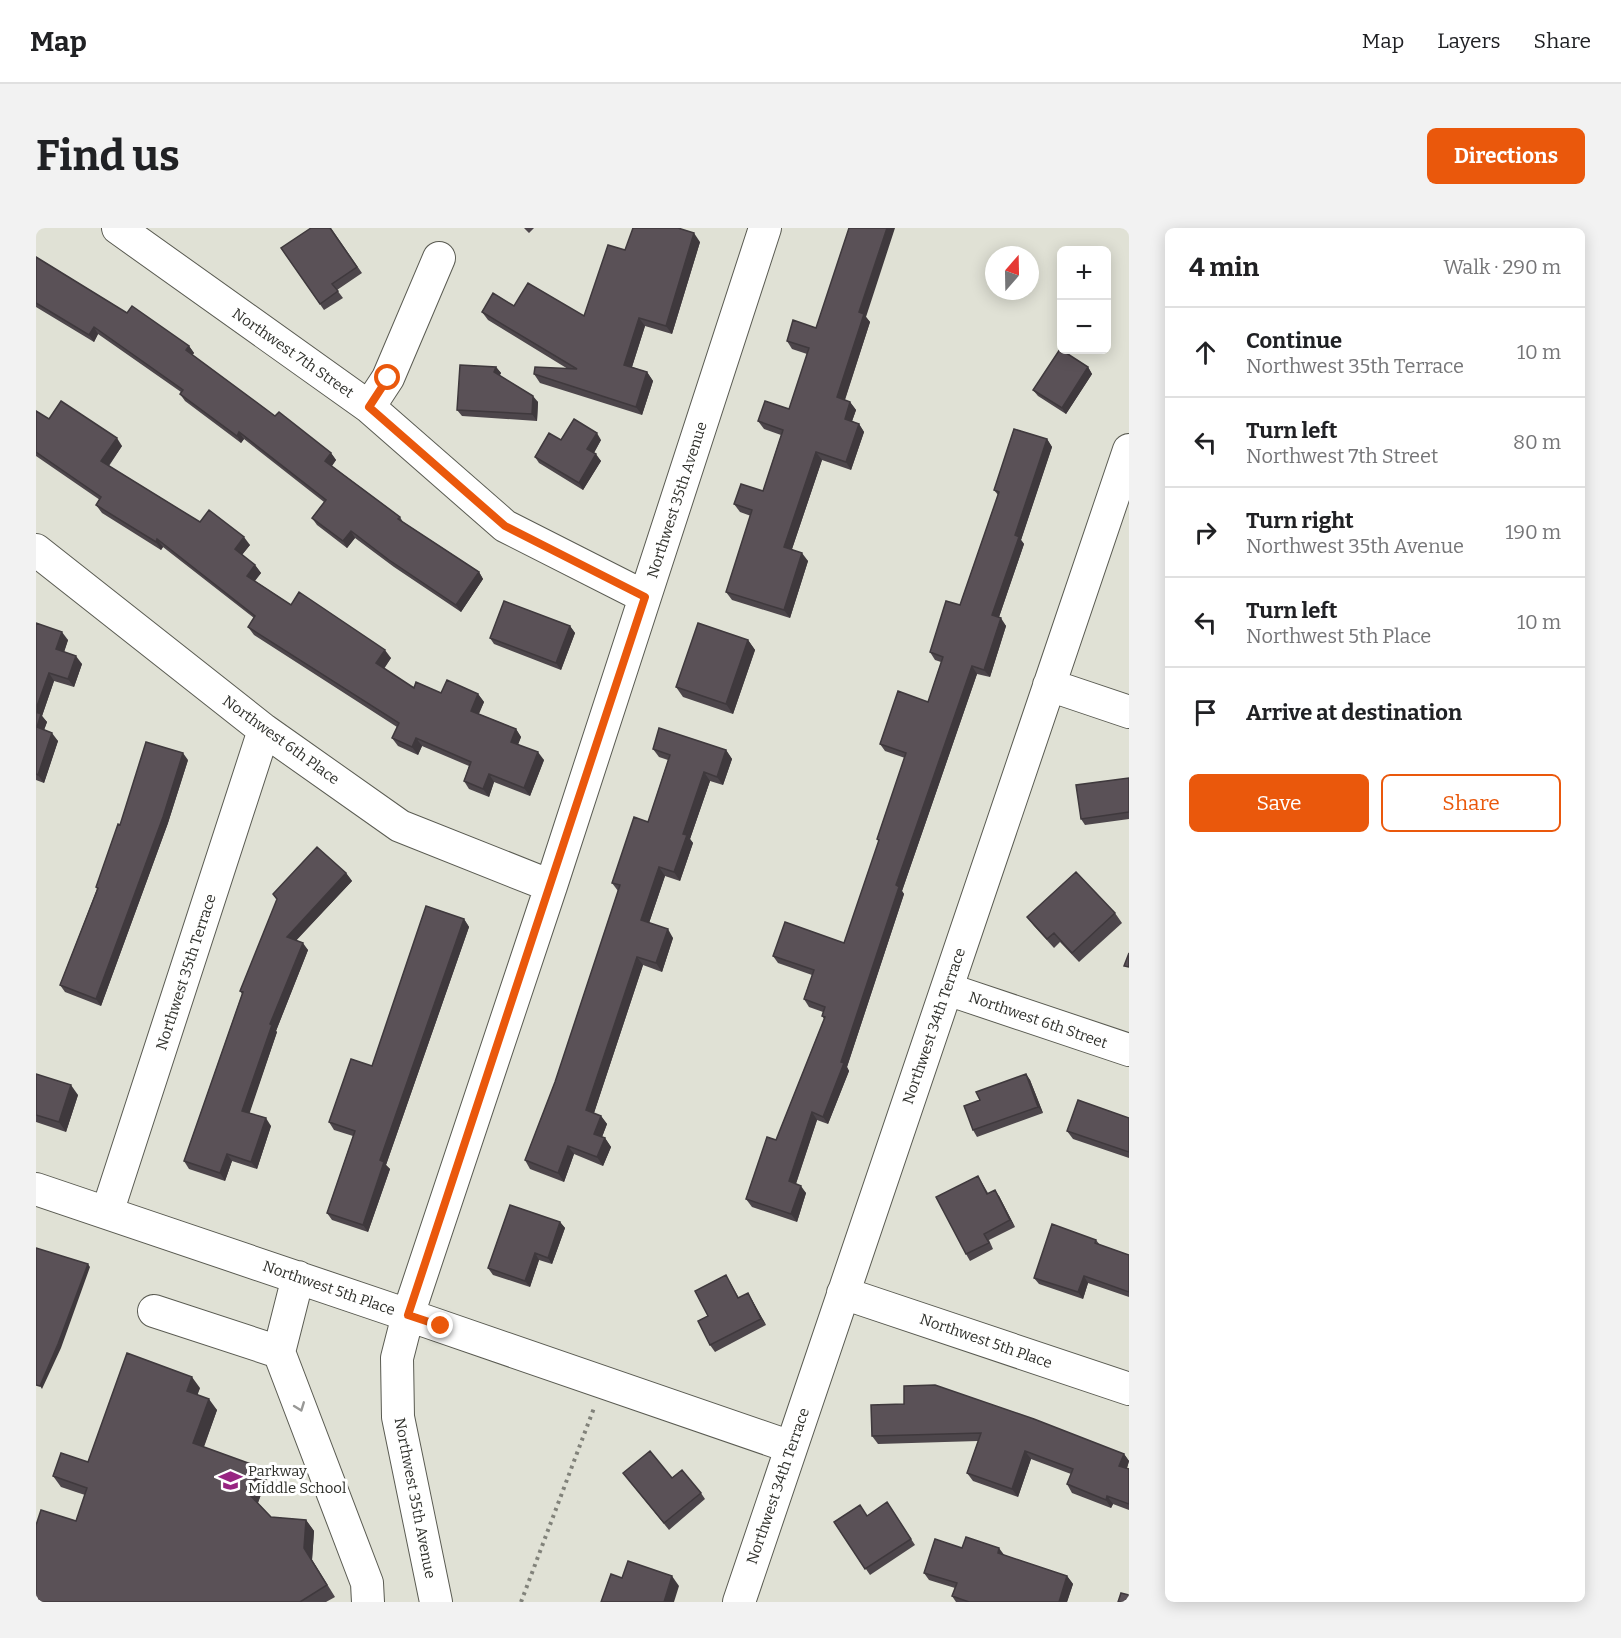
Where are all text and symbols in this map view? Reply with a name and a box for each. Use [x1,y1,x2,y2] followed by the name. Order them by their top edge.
[30,25,87,58] text: Map
[1362,28,1404,54] text: Map
[1437,28,1501,54] text: Layers
[1534,28,1591,54] text: Share
[1427,128,1585,184] button: Directions
[36,131,180,181] text: Find us
[985,246,1039,300] north arrow
[1057,246,1111,354] map controls
[1057,246,1111,300] button: +
[1189,252,1259,283] text: 4 min
[1443,255,1561,279] text: Walk · 290 m
[1057,300,1111,354] button: −
[229,304,358,402] street label: Northwest 7th Street
[1246,327,1342,354] text: Continue
[1189,336,1222,369] icon: ahead
[1517,340,1561,364] text: 10 m
[1246,354,1464,378] text: Northwest 35th Terrace
[374,364,400,390] route start
[1246,417,1338,444] text: Turn left
[643,419,711,581] street label: Northwest 35th Avenue
[1189,426,1222,459] icon: left
[1513,430,1561,454] text: 80 m
[1246,444,1438,468] text: Northwest 7th Street
[1246,507,1354,534] text: Turn right
[1189,516,1222,549] icon: right
[1505,520,1561,544] text: 190 m
[1246,534,1464,558] text: Northwest 35th Avenue
[1246,597,1338,624] text: Turn left
[1189,606,1222,639] icon: left
[1517,610,1561,634] text: 10 m
[1246,624,1431,648] text: Northwest 5th Place
[219,692,343,788] street label: Northwest 6th Place
[1189,696,1222,729] icon: arrive
[1246,699,1462,726] text: Arrive at destination
[1189,774,1369,832] button: Save
[1381,774,1561,832] button: Share
[152,891,220,1053] street label: Northwest 35th Terrace
[899,945,969,1107] street label: Northwest 34th Terrace
[966,988,1110,1052] street label: Northwest 6th Street
[260,1257,398,1319] street label: Northwest 5th Place
[917,1310,1055,1372] street label: Northwest 5th Place
[427,1312,453,1338] route end
[293,1401,305,1412] one-way arrow
[743,1405,813,1567] street label: Northwest 34th Terrace
[391,1416,439,1580] street label: Northwest 35th Avenue
[248,1462,346,1497] place label: Parkway Middle School
[217,1467,243,1493] school or university icon: Parkway Middle School

